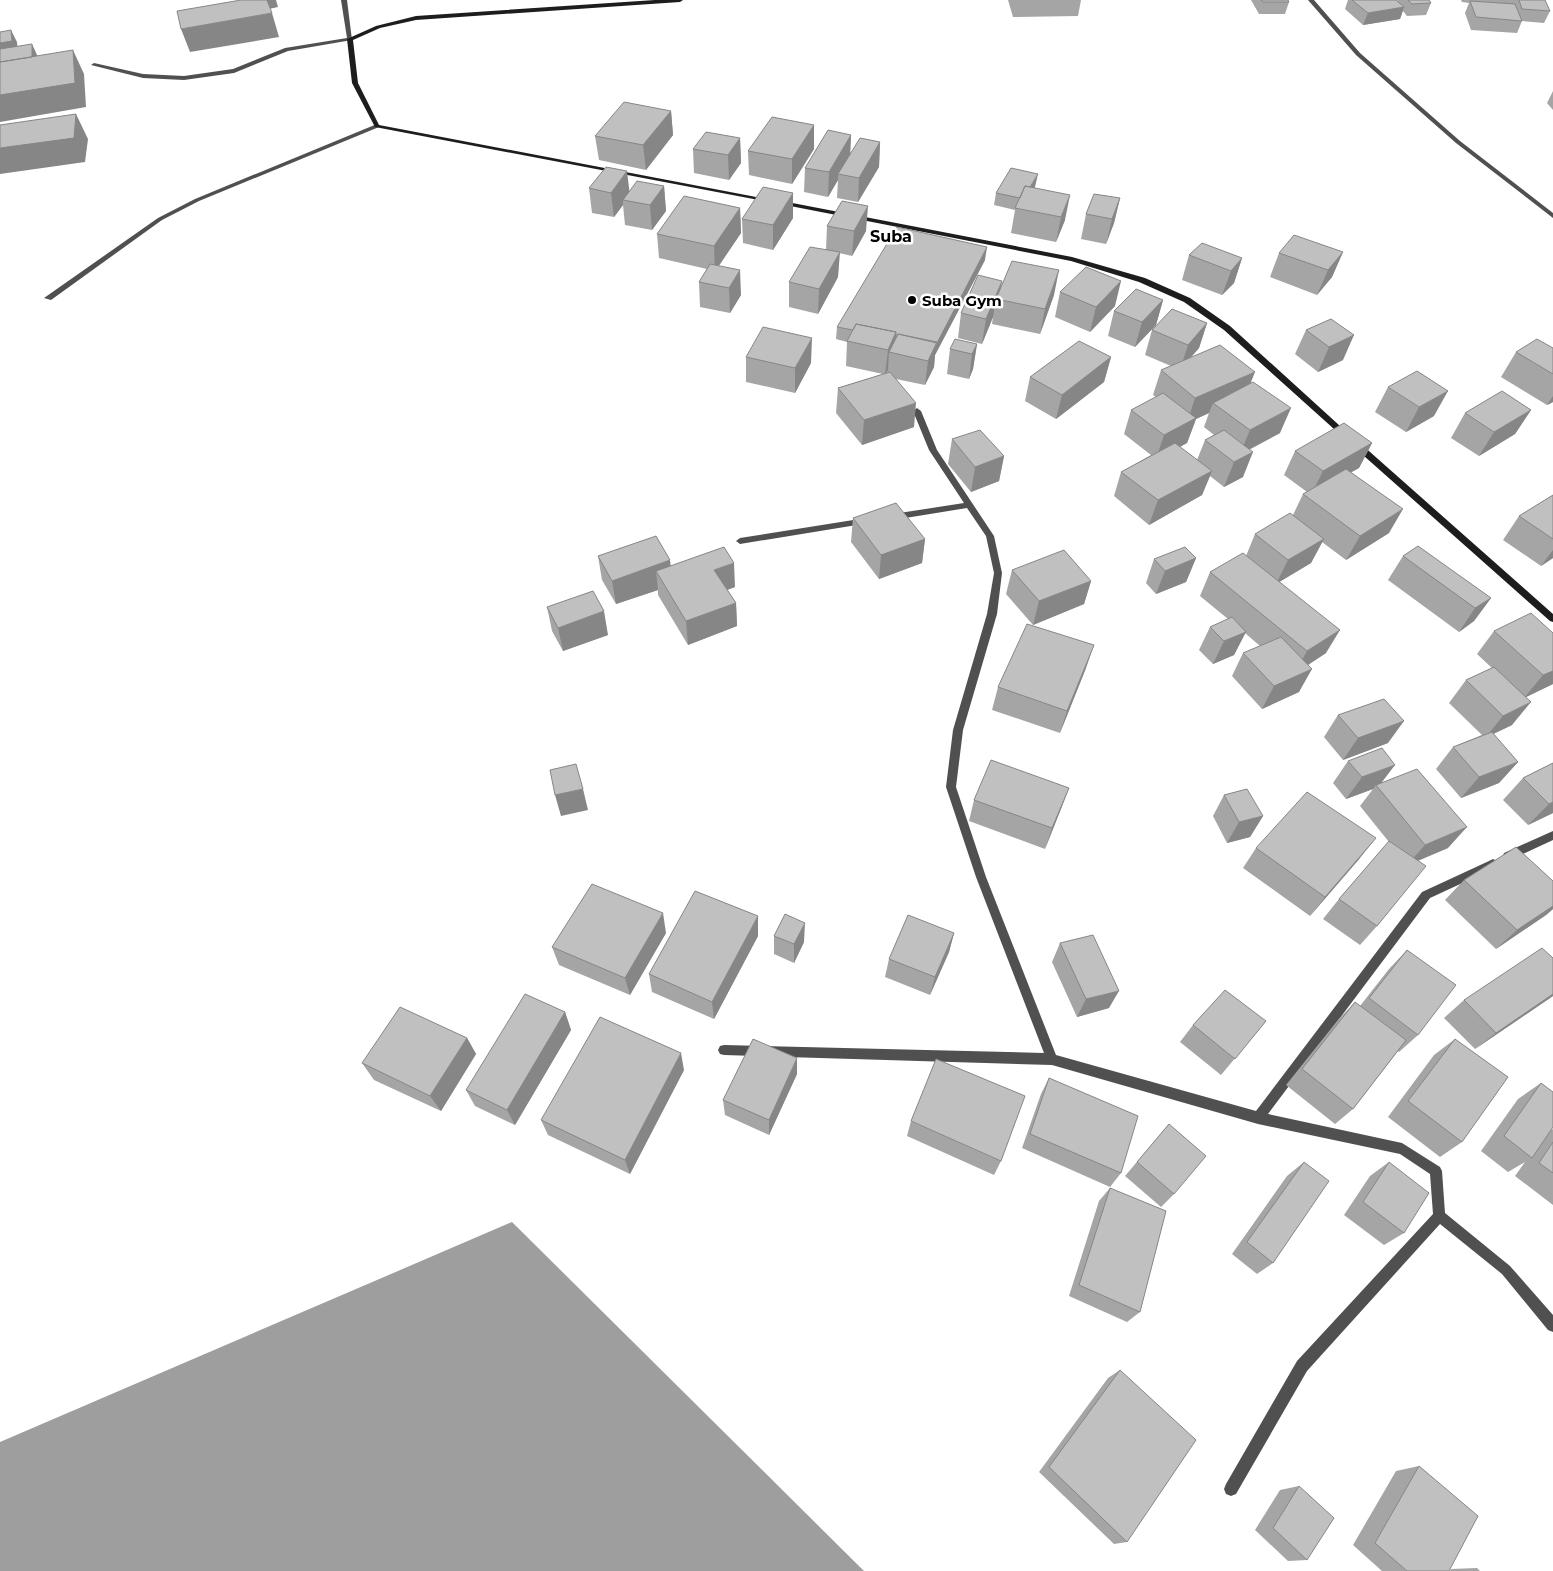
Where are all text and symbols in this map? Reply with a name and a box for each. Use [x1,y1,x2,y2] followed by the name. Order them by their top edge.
[870,227,912,246] district label: Suba
[922,291,1002,310] place label: Suba Gym
[906,294,918,306] marker: Suba Gym

